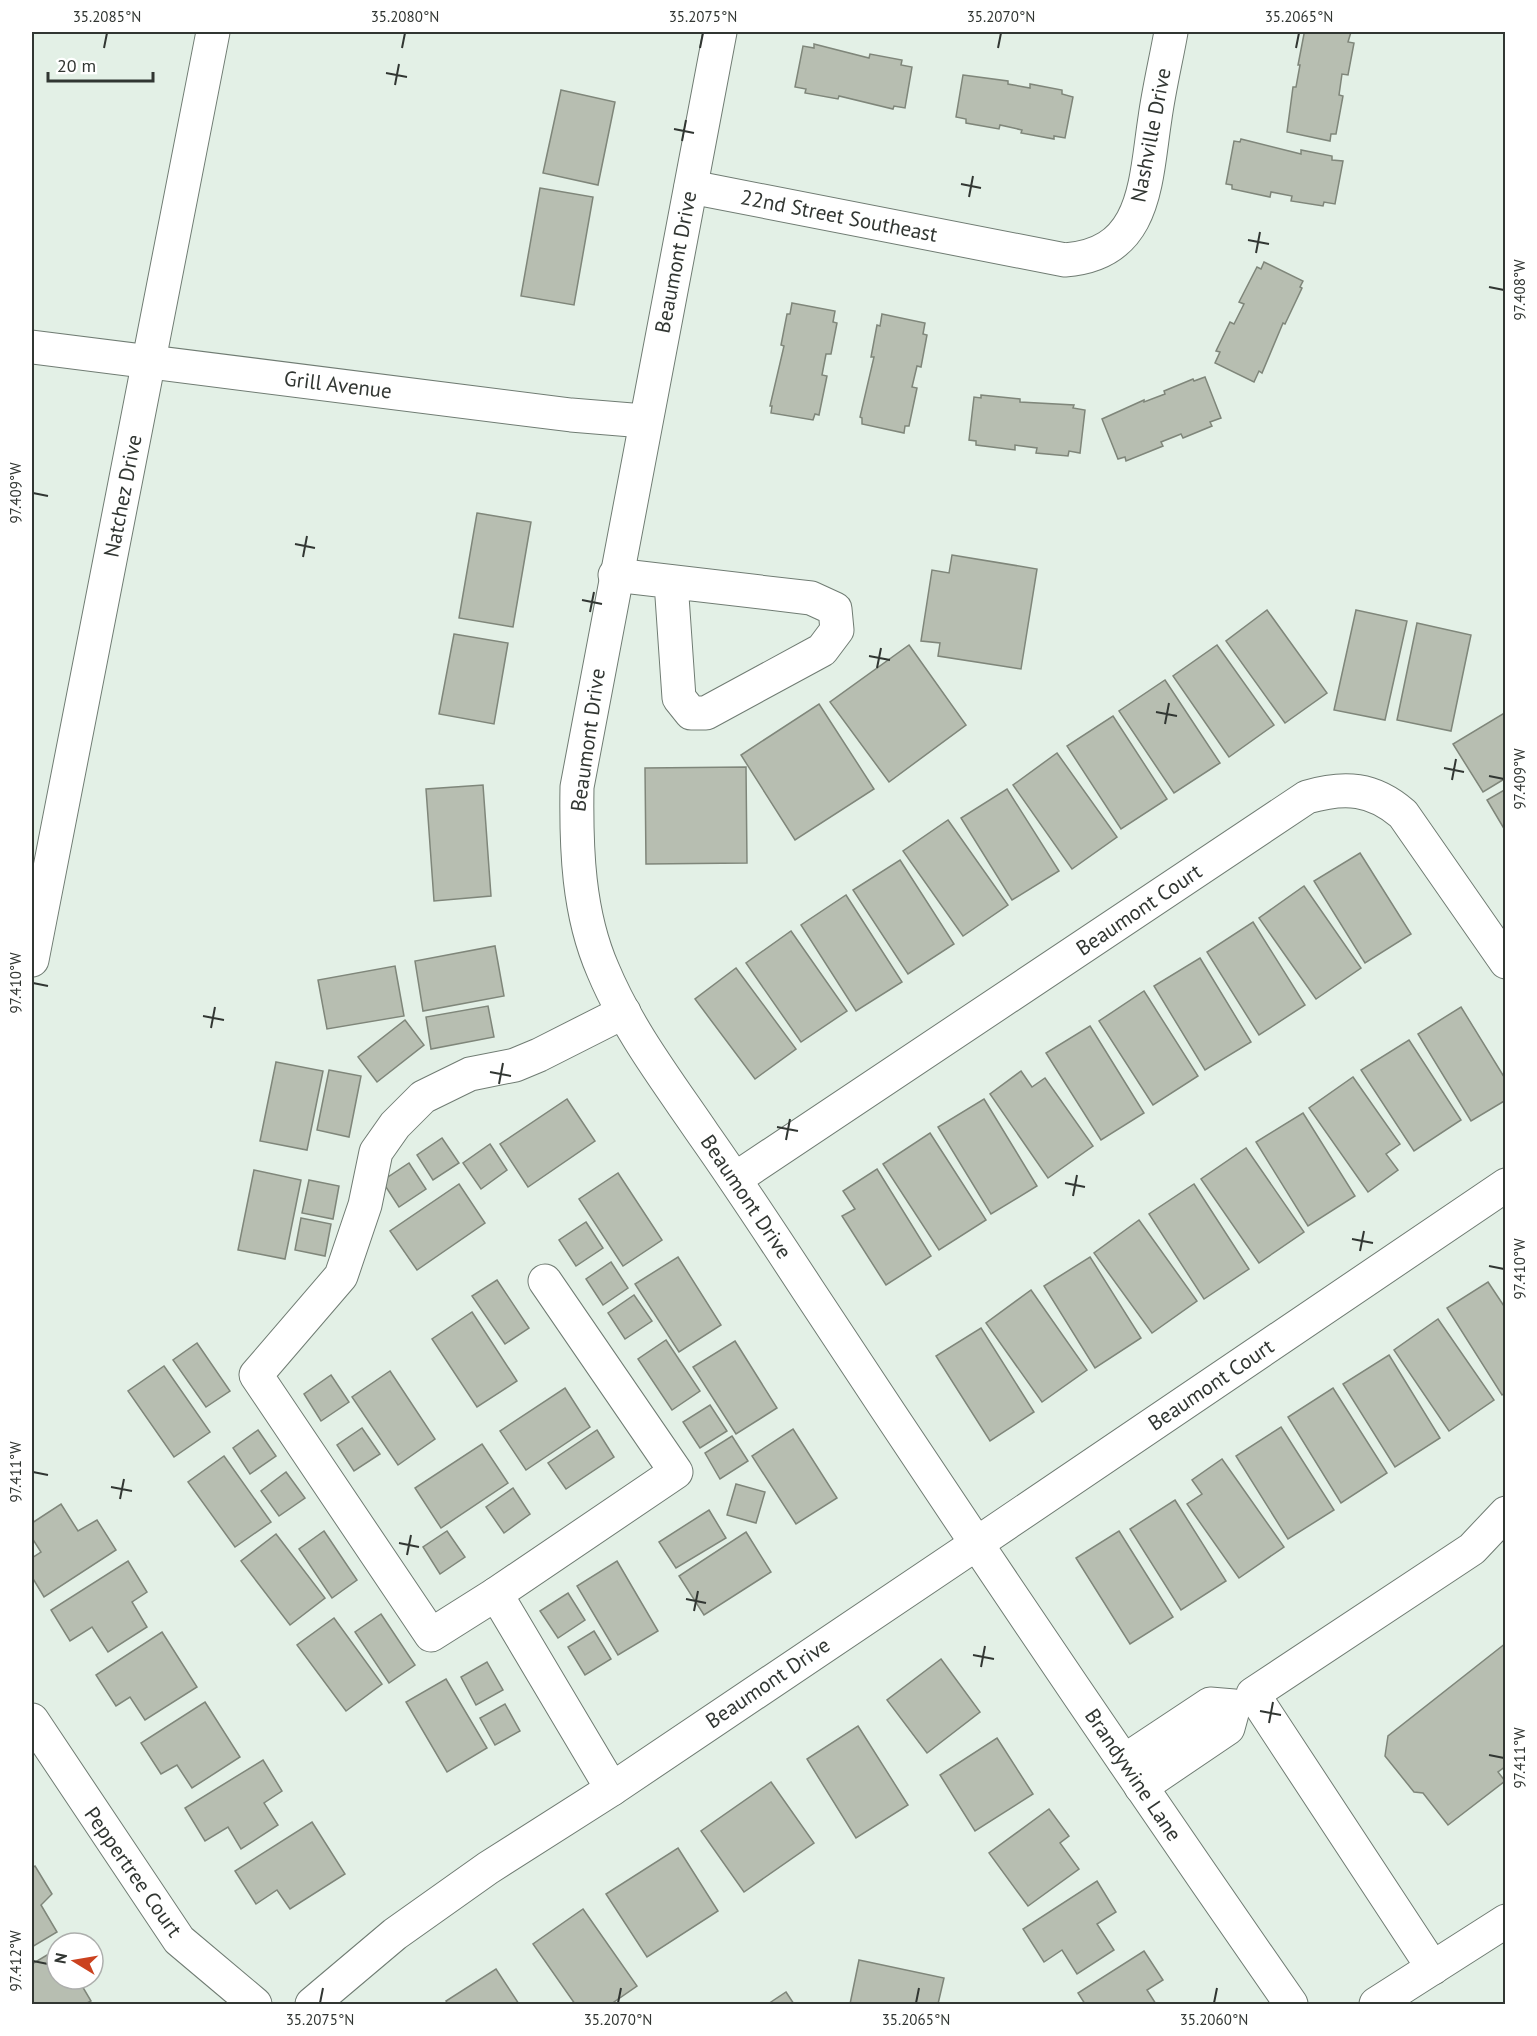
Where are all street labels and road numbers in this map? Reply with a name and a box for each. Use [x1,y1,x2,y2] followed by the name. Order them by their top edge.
[1124,65,1177,204] street label: Nashville Drive
[738,183,940,248] street label: 22nd Street Southeast
[648,189,703,335] street label: Beaumont Drive
[283,364,394,405] street label: Grill Avenue
[97,432,148,559] street label: Natchez Drive
[564,667,611,813] street label: Beaumont Drive
[1071,858,1207,962] street label: Beaumont Court
[695,1129,798,1264] street label: Beaumont Drive
[1143,1333,1279,1437] street label: Beaumont Court
[700,1631,835,1734] street label: Beaumont Drive
[1079,1703,1188,1846] street label: Brandywine Lane
[79,1802,188,1942] street label: Peppertree Court

